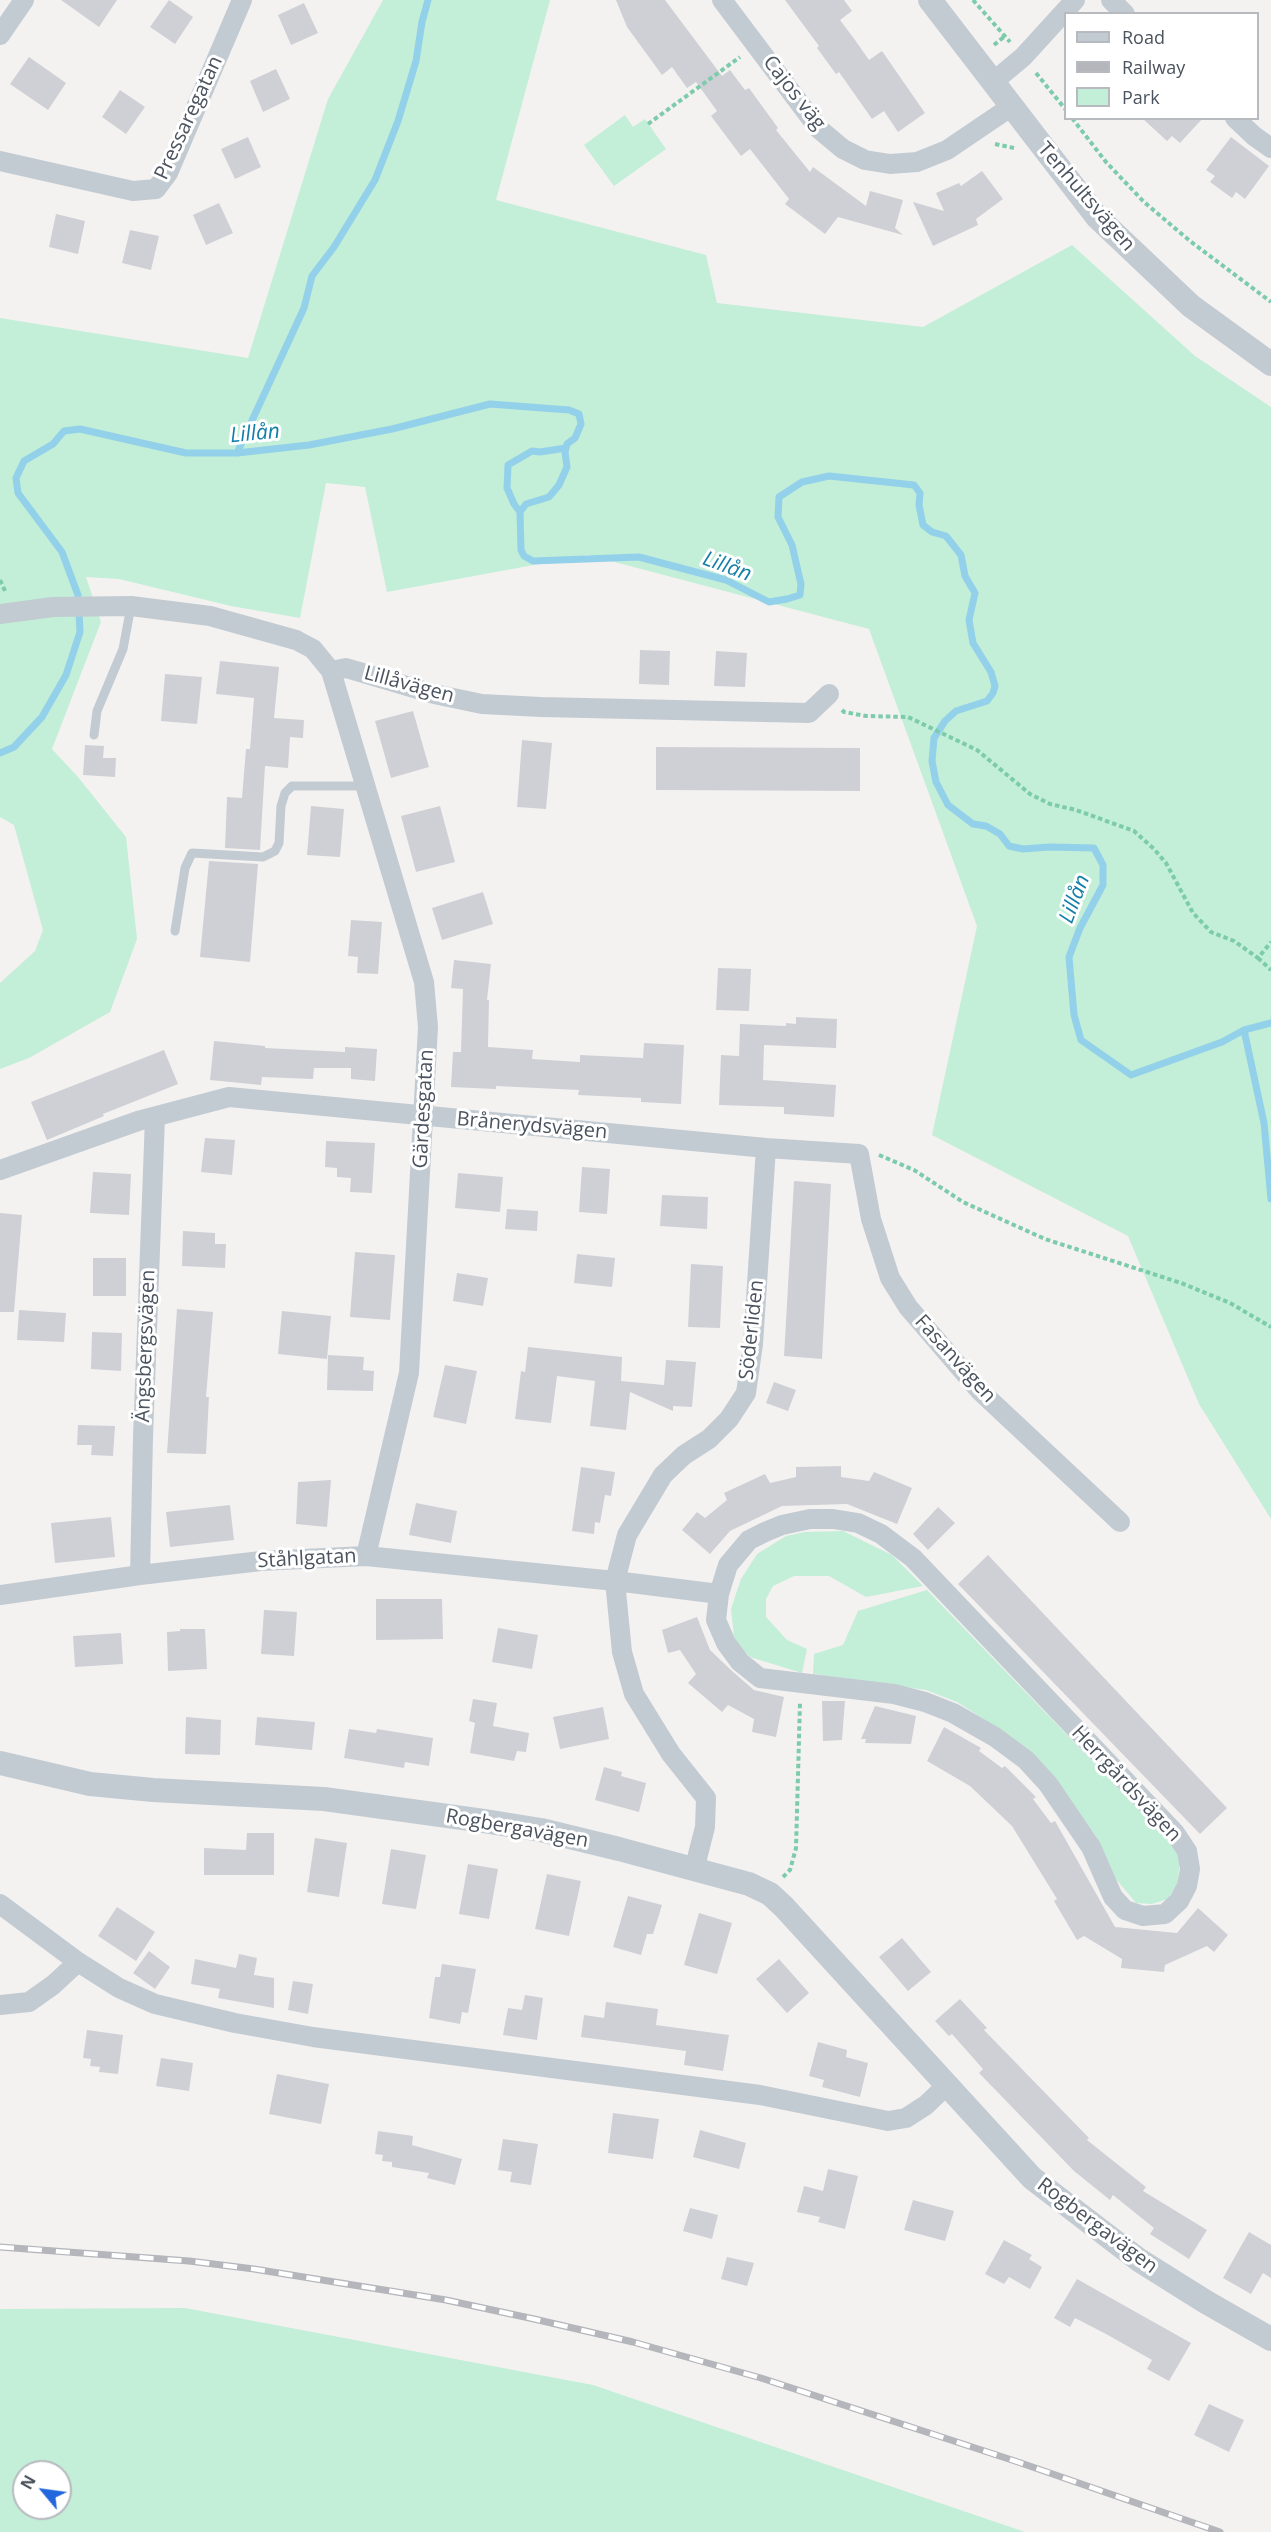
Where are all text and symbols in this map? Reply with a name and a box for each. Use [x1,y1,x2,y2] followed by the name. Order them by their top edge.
[1064,12,1259,120] legend
[1122,25,1165,49] text: Road
[758,51,830,135] street label: Cajos väg
[150,52,228,184] street label: Pressaregatan
[1122,55,1185,79] text: Railway
[1122,85,1160,109] text: Park
[1032,138,1140,256] street label: Tenhultsvägen
[229,419,281,449] water label: Lillån
[699,547,755,587] water label: Lillån
[361,661,457,709] street label: Lillåvägen
[1054,871,1096,927] water label: Lillån
[409,1049,439,1169] street label: Gärdesgatan
[456,1107,608,1145] street label: Brånerydsvägen
[131,1269,161,1423] street label: Ängsbergsvägen
[735,1279,769,1381] street label: Söderliden
[909,1310,1001,1408] street label: Fasanvägen
[257,1544,357,1574] street label: Ståhlgatan
[1066,1721,1186,1847] street label: Herrgårdsvägen
[444,1805,590,1853] street label: Rogbergavägen
[1032,2173,1162,2279] street label: Rogbergavägen
[12,2460,72,2520] north arrow
[15,2471,41,2493] text: N

